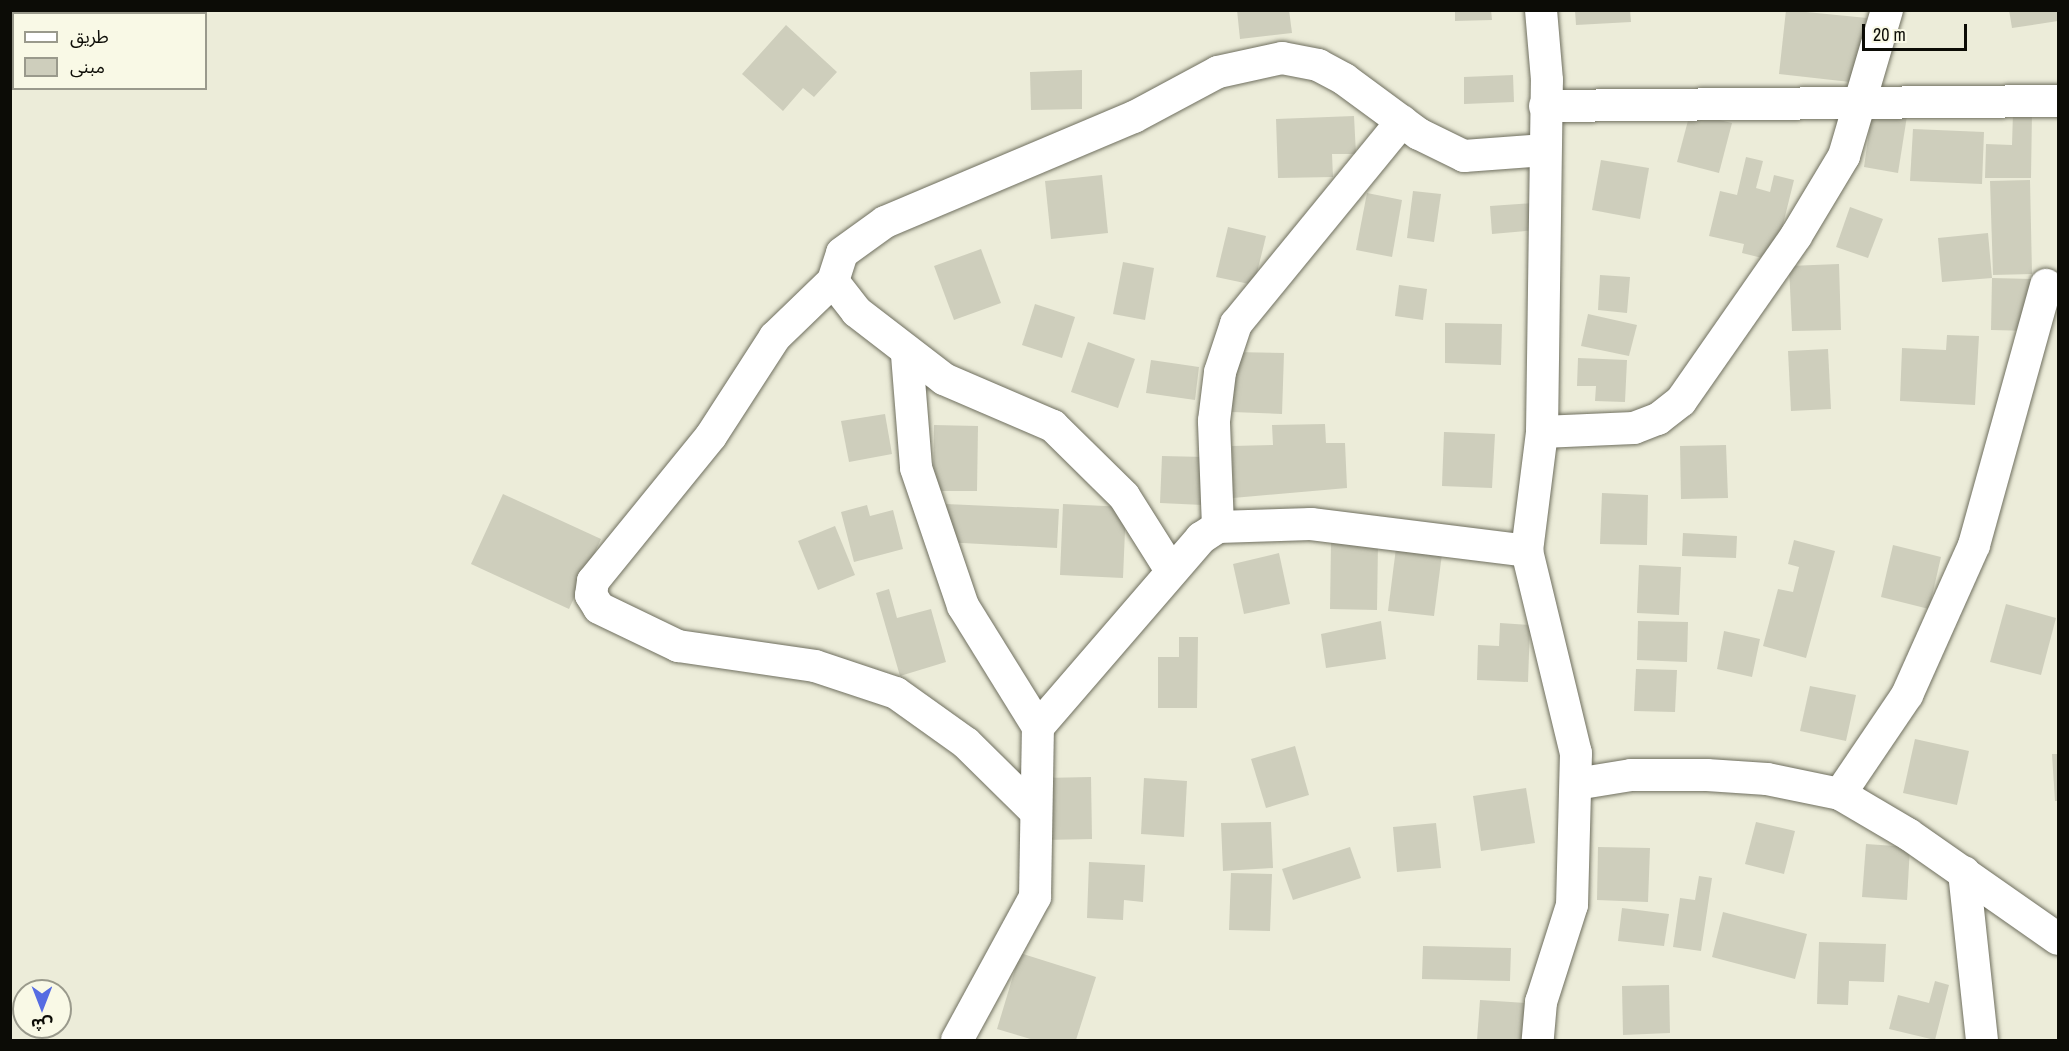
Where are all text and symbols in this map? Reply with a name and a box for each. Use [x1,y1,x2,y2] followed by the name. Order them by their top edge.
[12,12,207,90] legend
[1865,12,1970,50] scale bar
[1873,22,1906,47] text: 20 m
[70,24,109,49] text: طريق
[70,54,105,79] text: مبنى
[12,979,72,1039] north arrow
[31,1014,53,1036] text: ش

